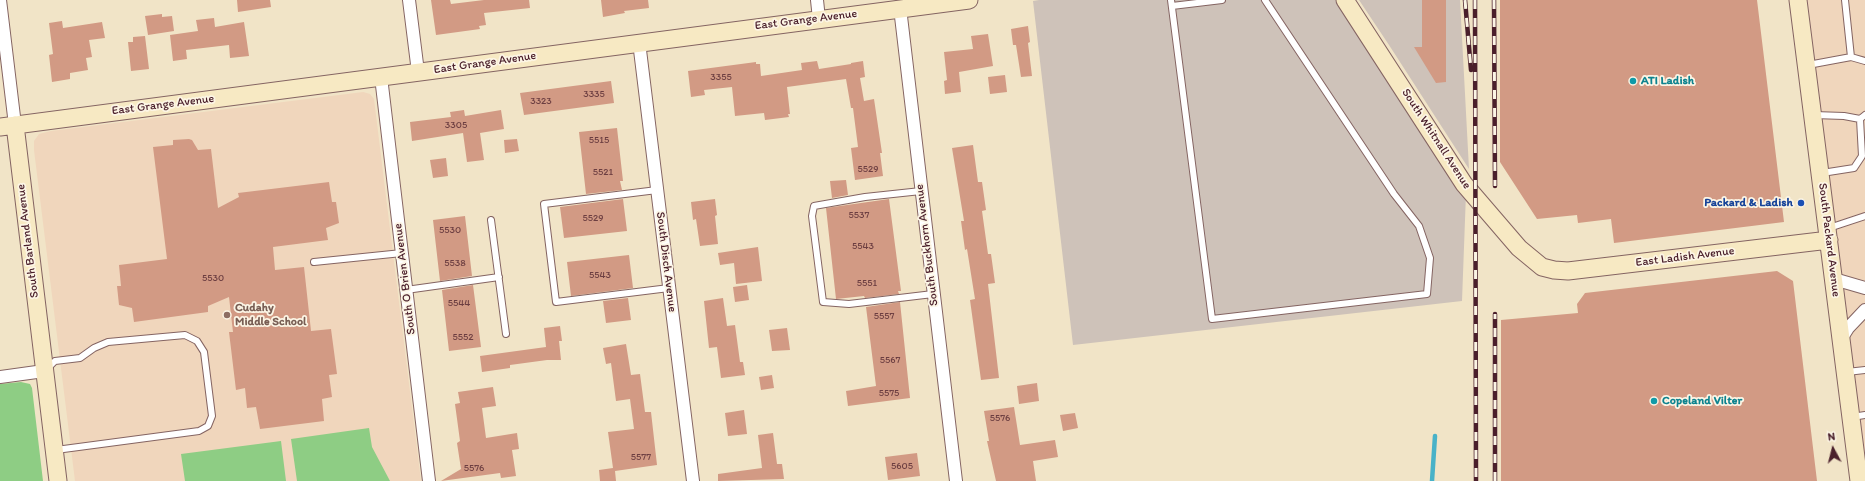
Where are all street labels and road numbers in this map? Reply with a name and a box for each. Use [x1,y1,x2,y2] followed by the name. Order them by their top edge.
[754,7,858,33] street label: East Grange Avenue
[433,49,537,77] street label: East Grange Avenue
[1398,86,1474,192] street label: South Whitnall Avenue
[111,92,215,118] street label: East Grange Avenue
[1815,182,1843,298] street label: South Packard Avenue
[14,183,42,299] street label: South Barland Avenue
[912,183,942,307] street label: South Buckhorn Avenue
[653,211,679,313] street label: South Disch Avenue
[391,222,419,336] street label: South O Brien Avenue
[1635,244,1735,270] street label: East Ladish Avenue

